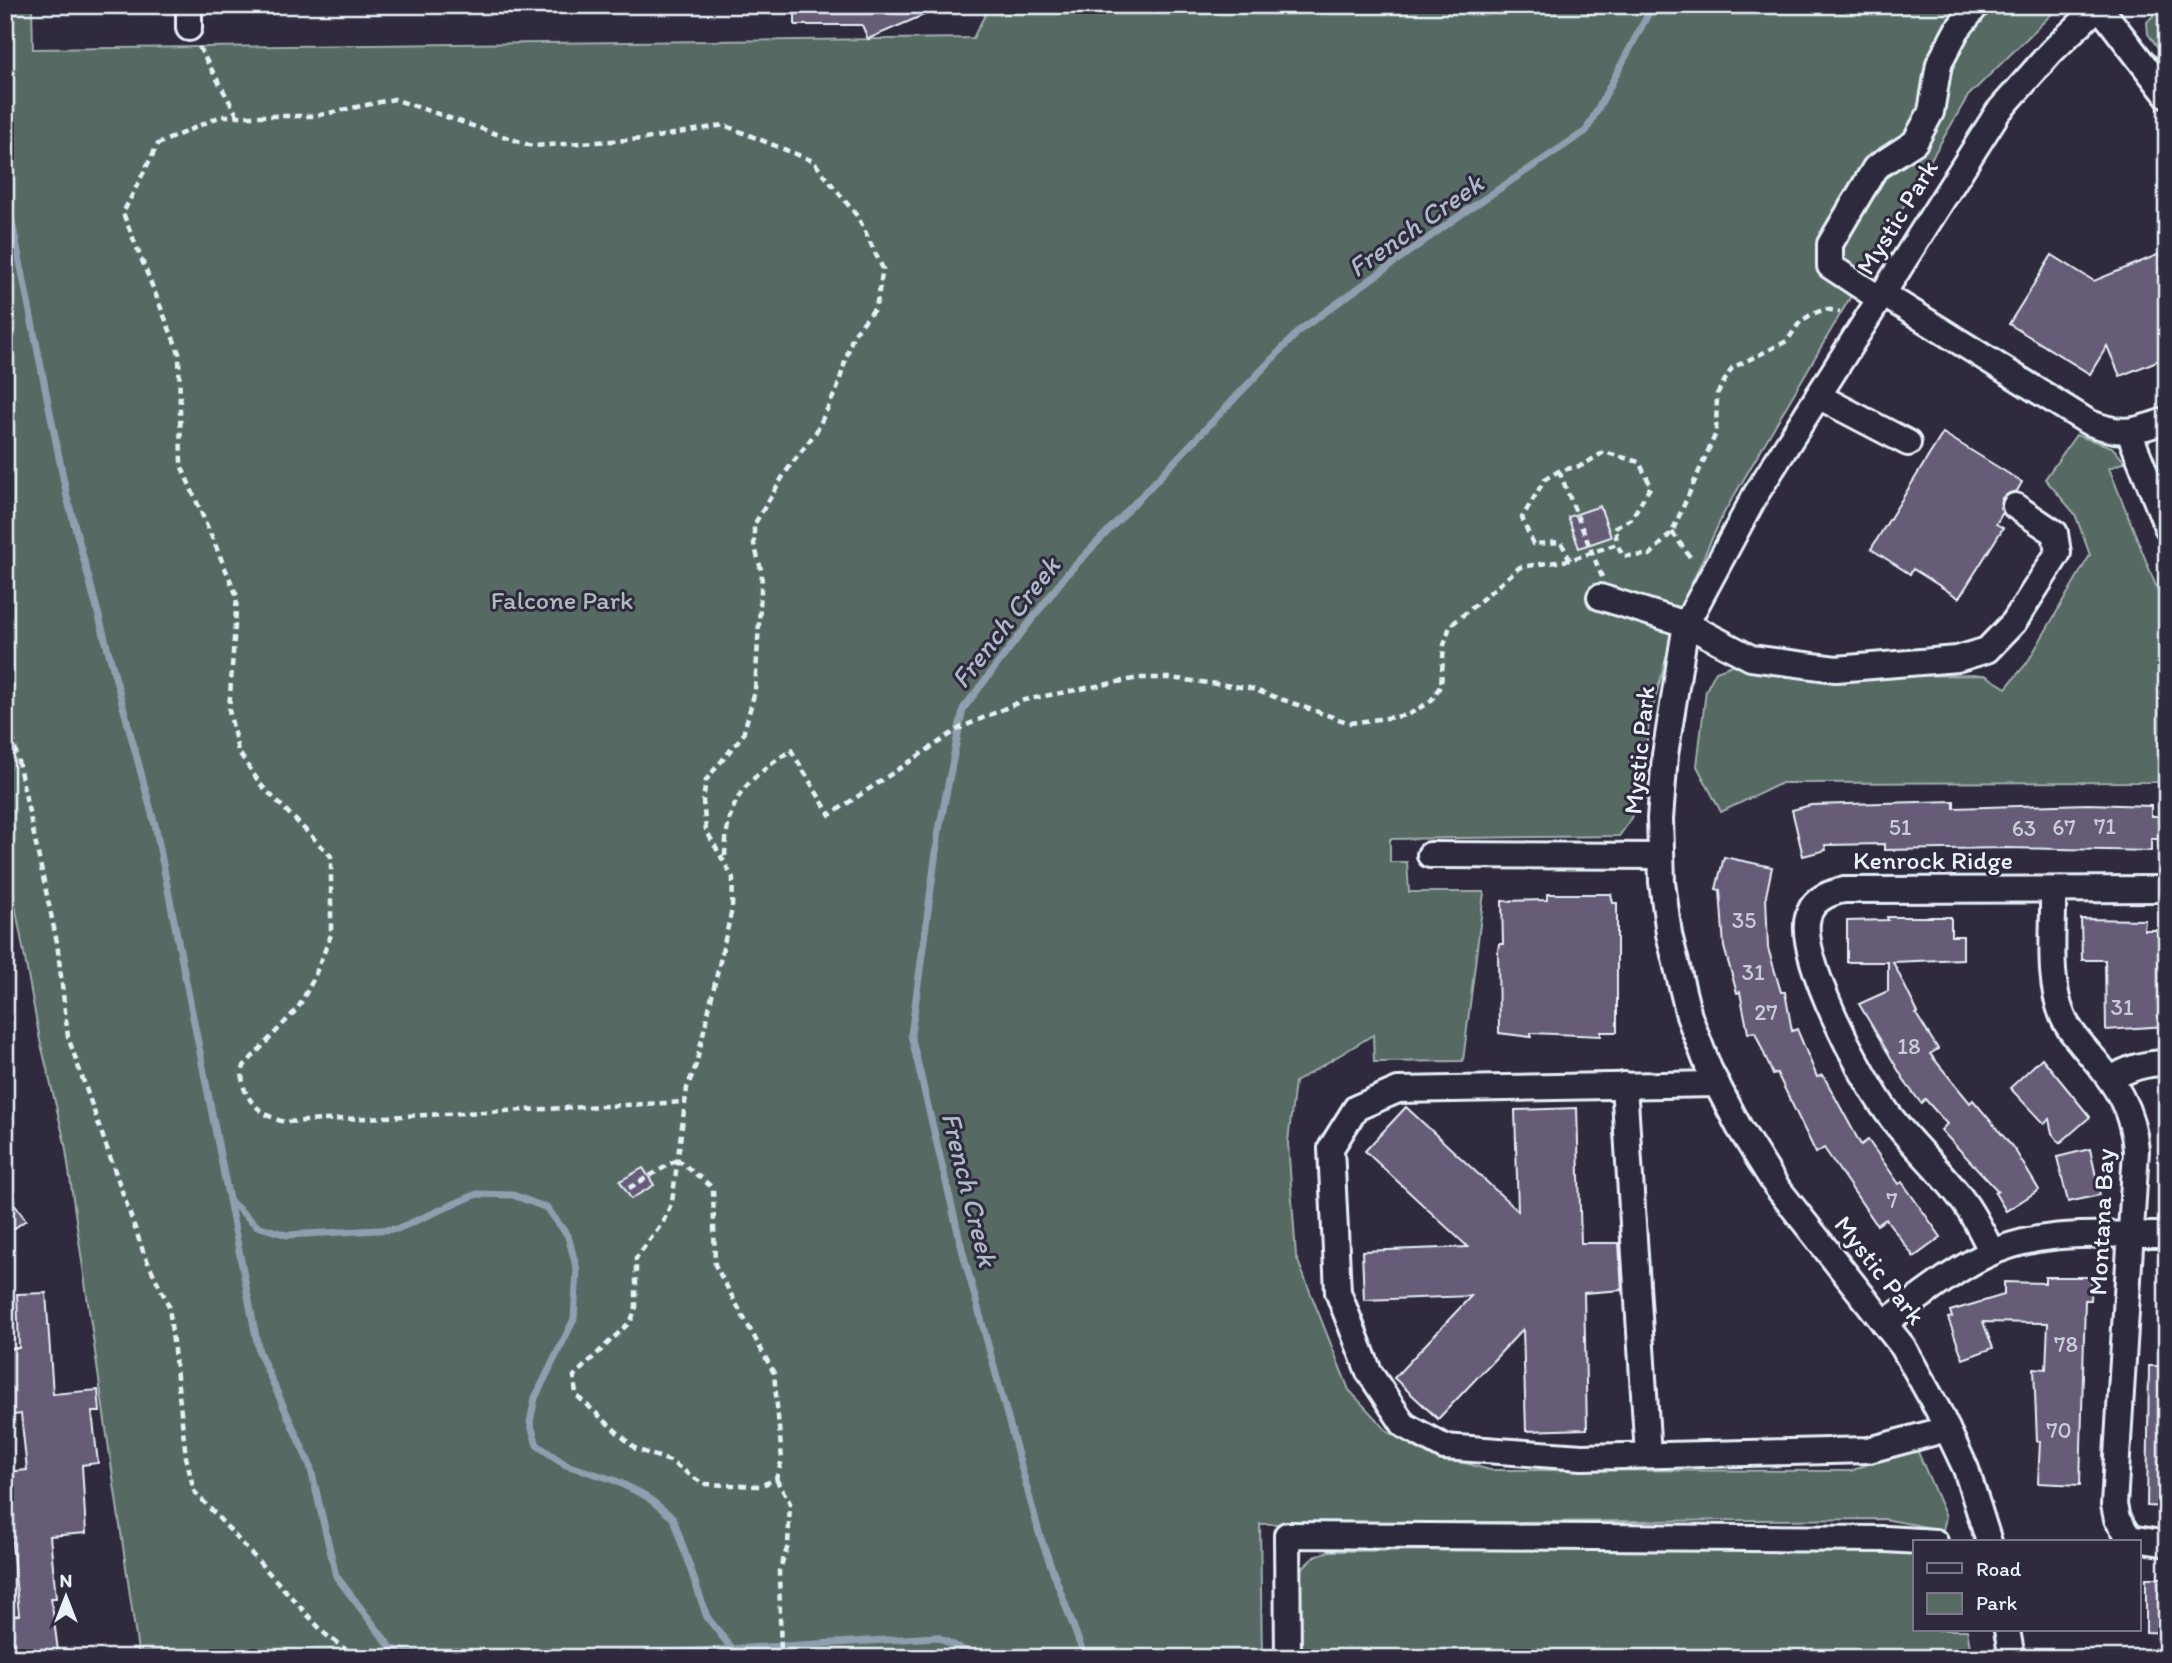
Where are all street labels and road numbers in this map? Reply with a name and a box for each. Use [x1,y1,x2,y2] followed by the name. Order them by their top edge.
[1849,153,1945,280] street label: Mystic Park
[1616,683,1662,816] street label: Mystic Park
[1853,844,2013,876] street label: Kenrock Ridge
[2081,1148,2121,1296] street label: Montana Bay
[1828,1209,1933,1331] street label: Mystic Park

